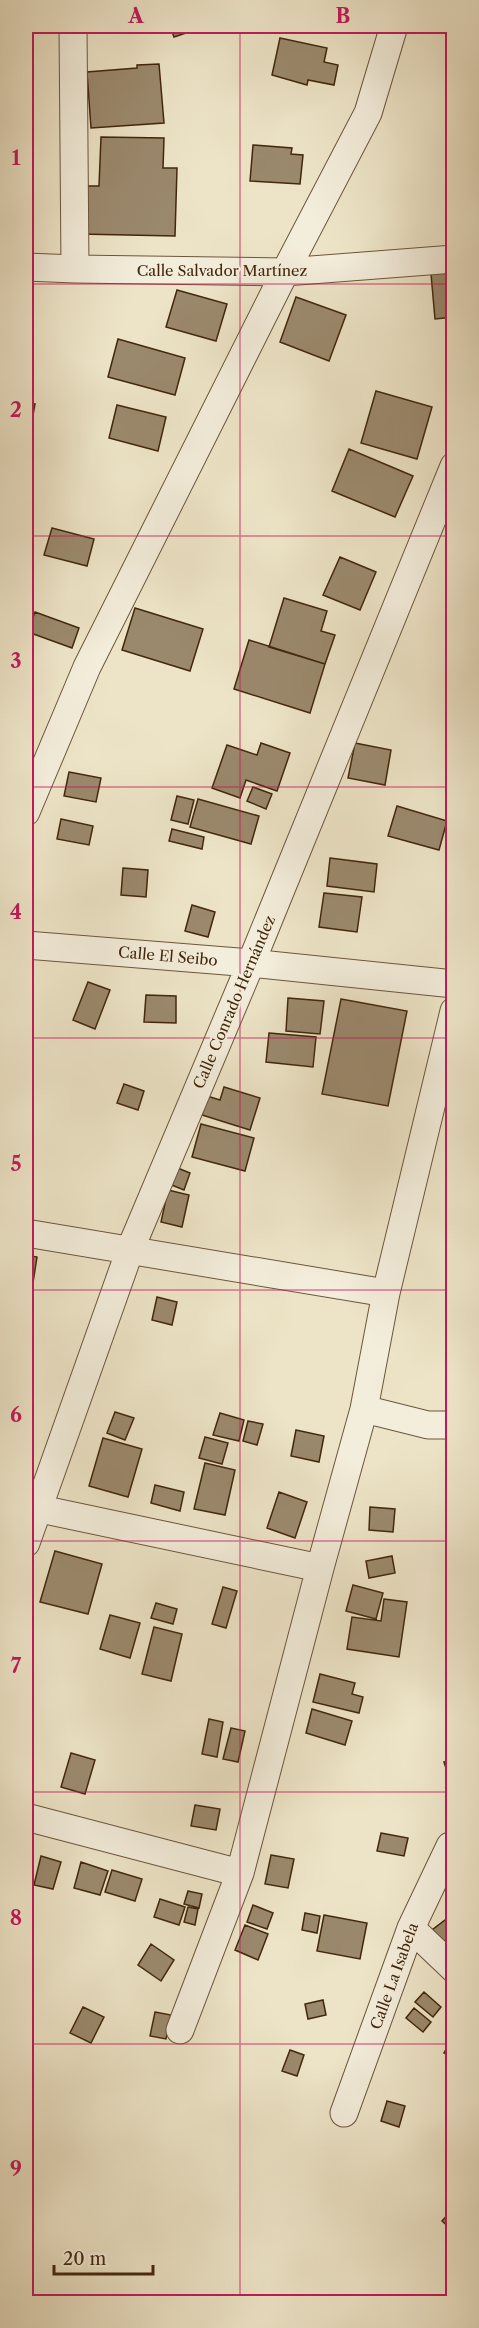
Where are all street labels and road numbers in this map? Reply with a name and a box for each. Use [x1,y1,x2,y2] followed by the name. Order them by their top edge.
[137,261,308,280] street label: Calle Salvador Martínez
[189,912,279,1092] street label: Calle Conrado Hernández
[117,942,219,970] street label: Calle El Seibo
[366,1920,422,2032] street label: Calle La Isabela

